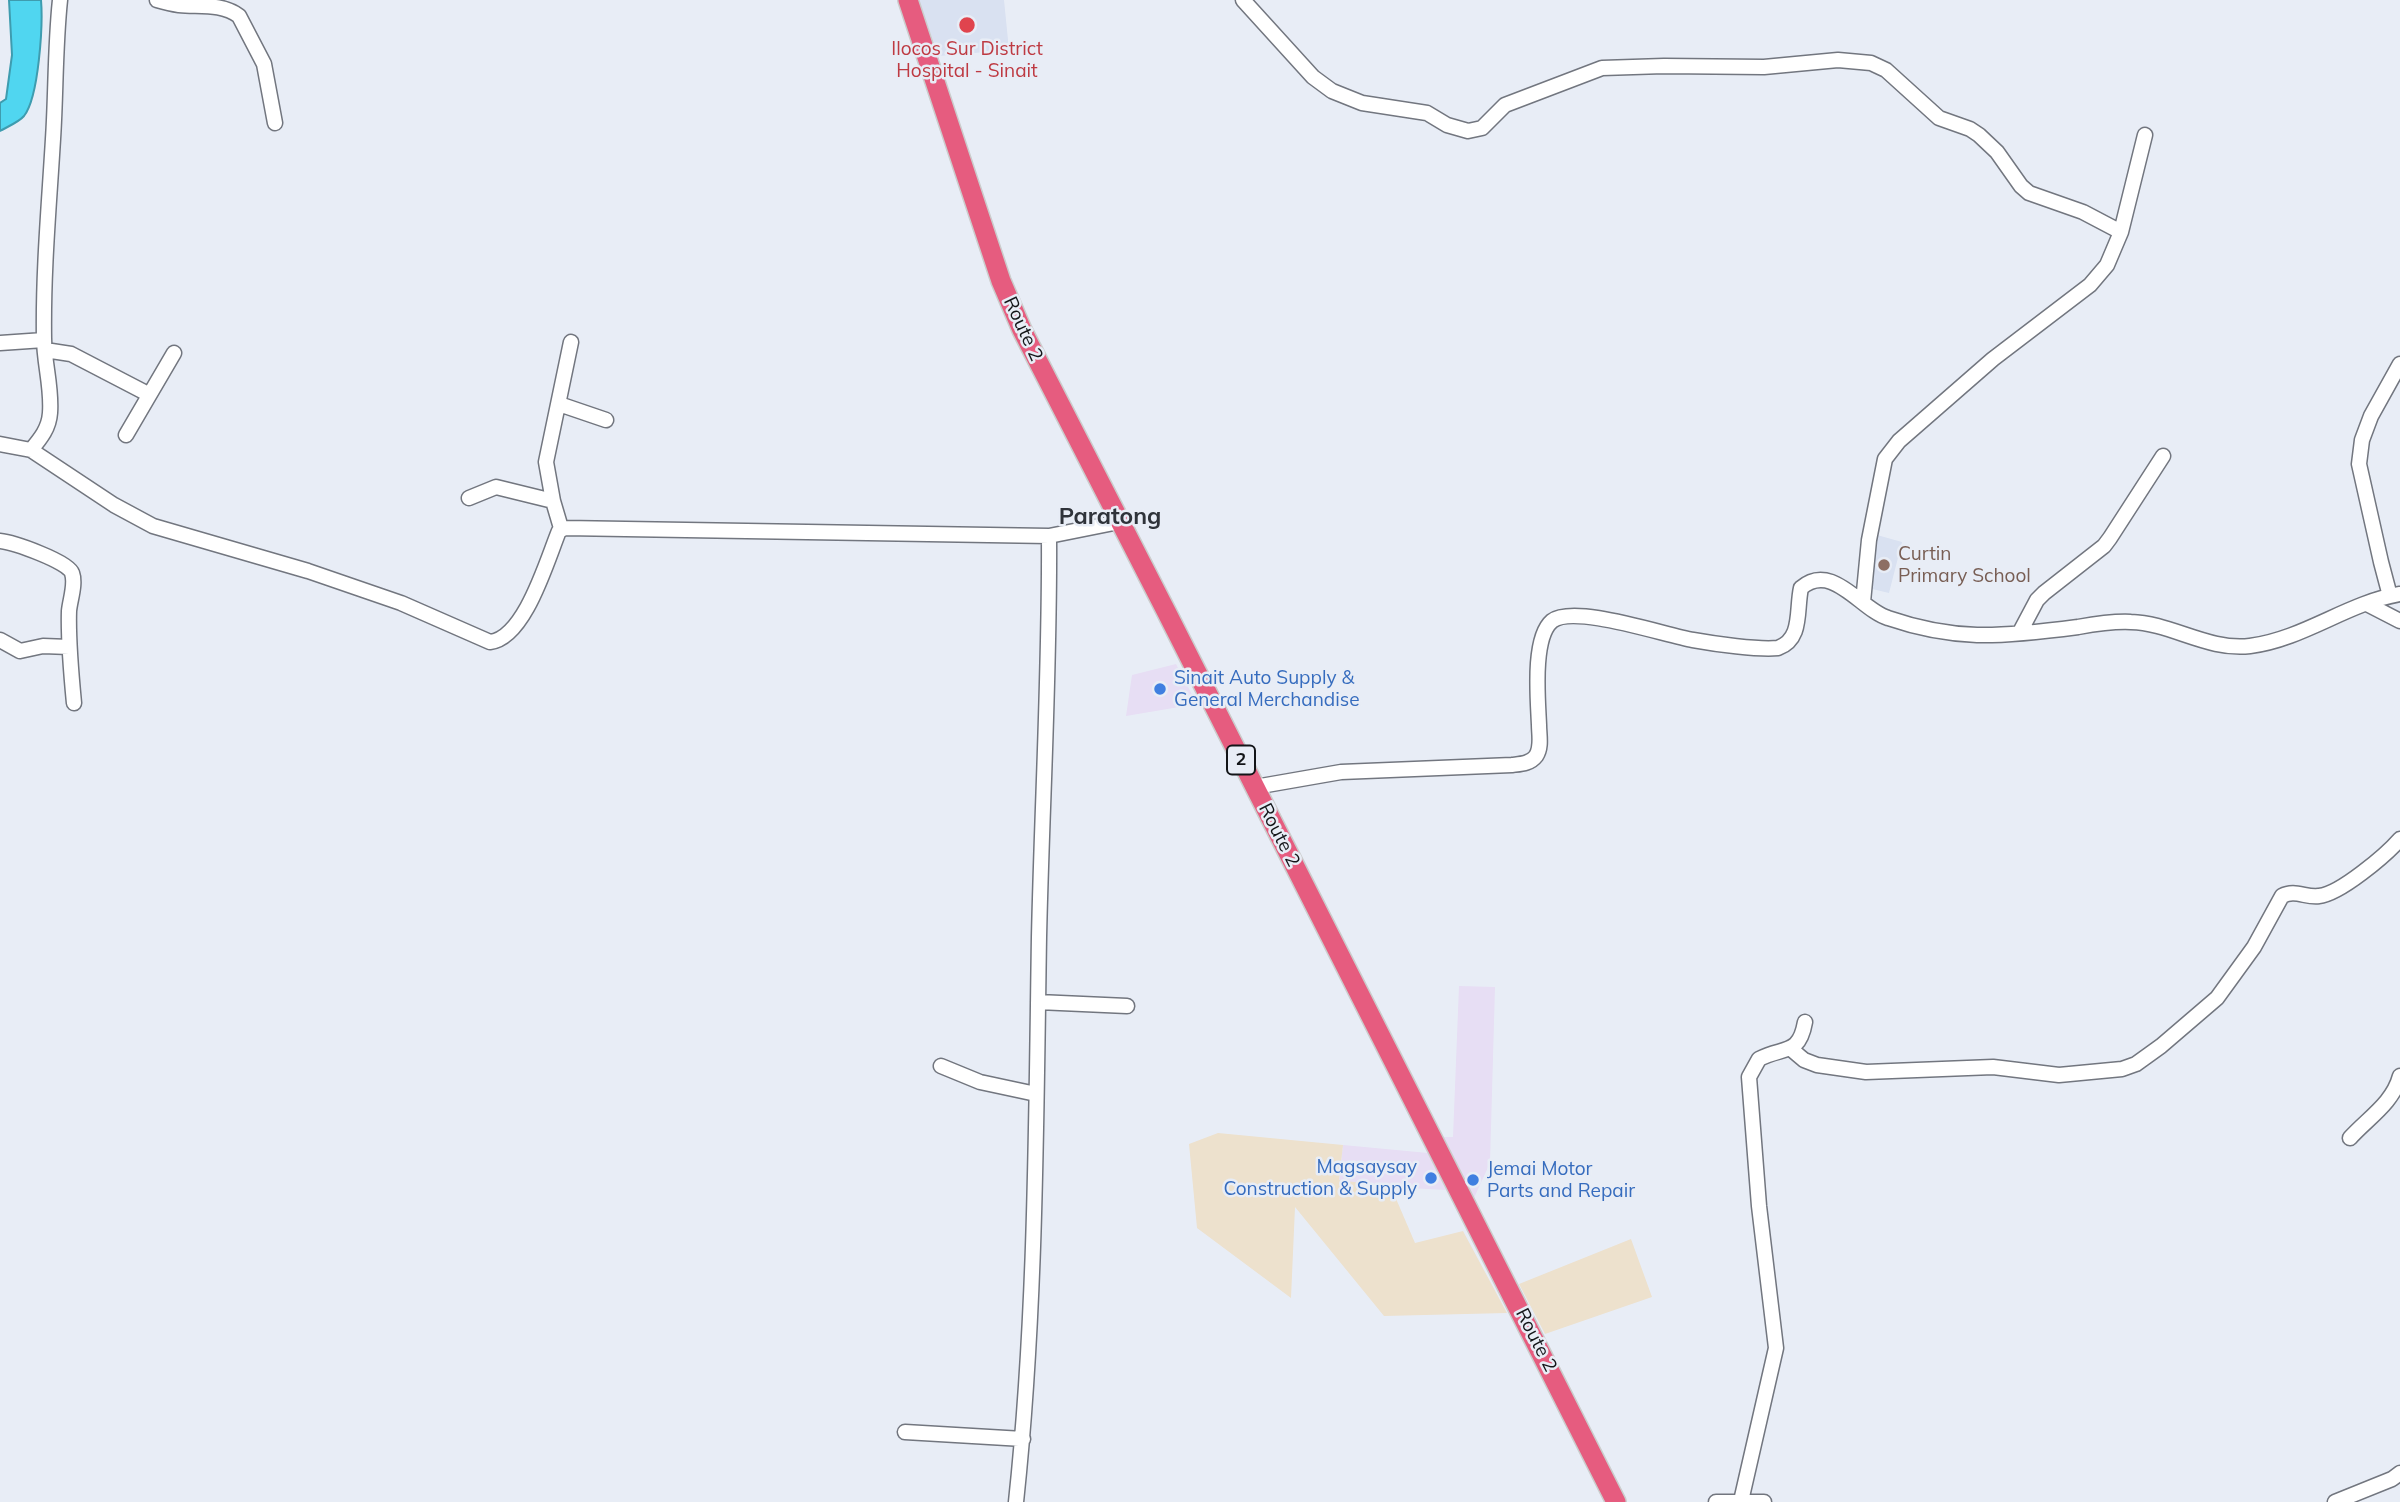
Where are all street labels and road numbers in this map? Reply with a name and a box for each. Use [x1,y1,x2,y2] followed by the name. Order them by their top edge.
[998,293,1048,365] street label: Route 2
[1227,746,1255,774] road number: 2
[1253,800,1305,870] street label: Route 2
[1510,1305,1562,1375] street label: Route 2

